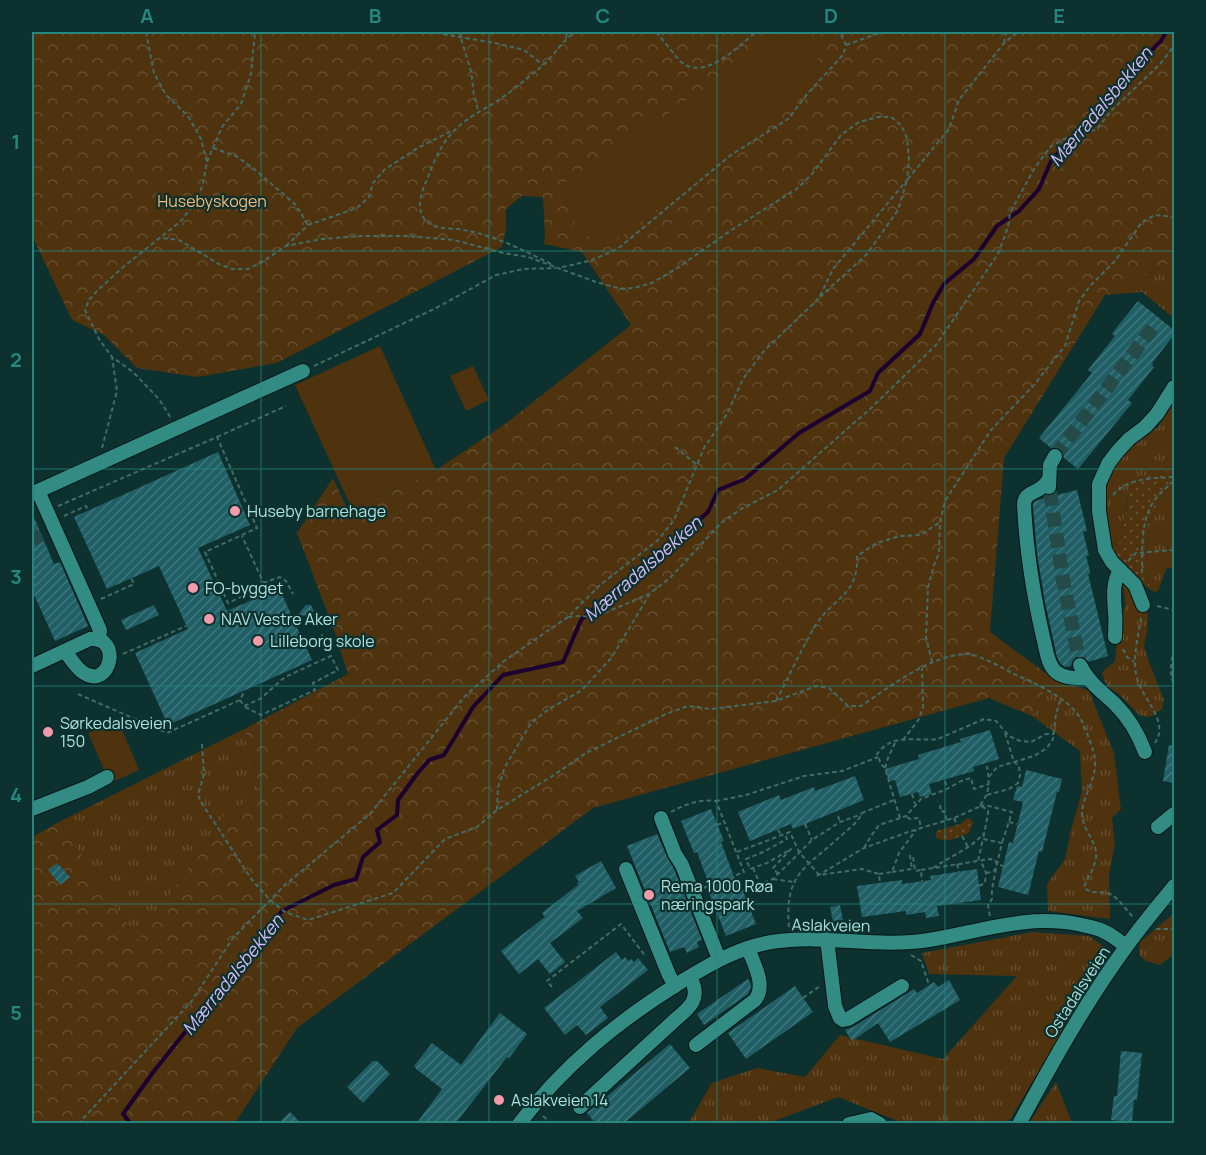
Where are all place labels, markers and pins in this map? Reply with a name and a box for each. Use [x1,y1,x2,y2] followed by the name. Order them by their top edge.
[247,500,386,522] place label: Huseby barnehage
[228,504,242,518] marker: Huseby barnehage
[205,577,283,599] place label: FO-bygget
[186,581,200,595] marker: FO-bygget
[221,608,338,630] place label: NAV Vestre Aker
[202,612,216,626] marker: NAV Vestre Aker
[270,630,375,652] place label: Lilleborg skole
[251,634,265,648] marker: Lilleborg skole
[60,712,172,752] place label: Sørkedalsveien 150
[41,725,55,739] marker: Sørkedalsveien 150
[661,875,773,915] place label: Rema 1000 Røa næringspark
[642,888,656,902] marker: Rema 1000 Røa næringspark
[511,1089,608,1111] place label: Aslakveien 14
[492,1093,506,1107] marker: Aslakveien 14

